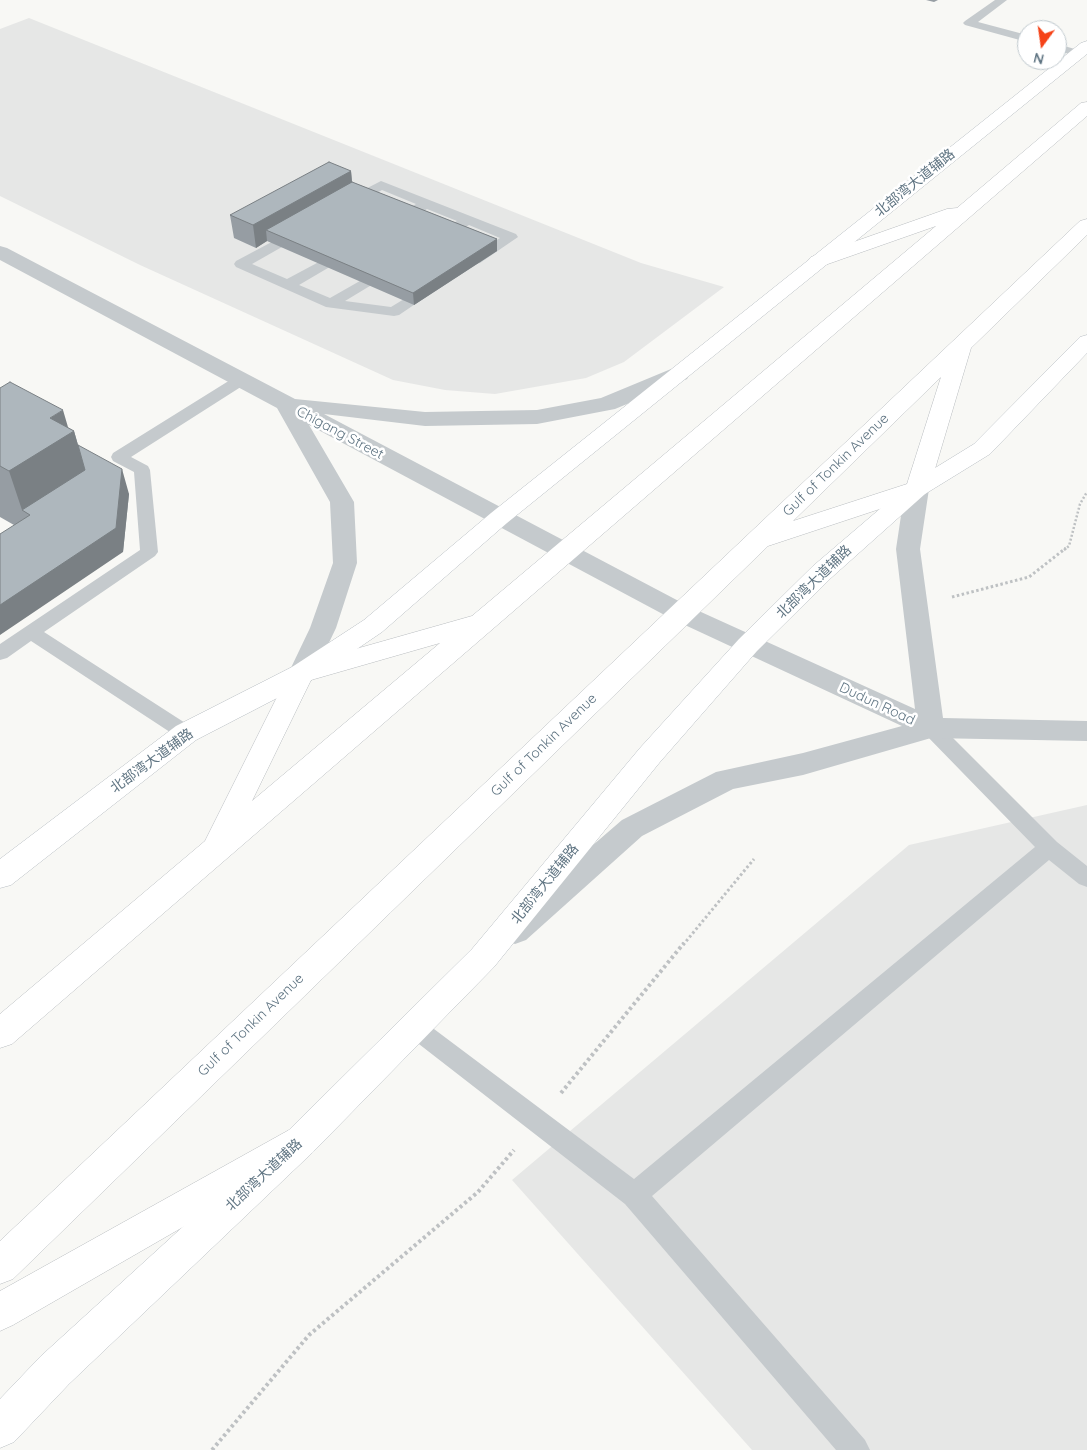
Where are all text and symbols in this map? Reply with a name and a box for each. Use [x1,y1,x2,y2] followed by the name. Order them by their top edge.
[1017,20,1067,70] north arrow
[1031,49,1046,69] text: N
[872,146,958,220] street label: 北部湾大道辅路
[294,403,386,463] street label: Chigang Street
[780,410,892,520] street label: Gulf of Tonkin Avenue
[773,542,855,622] street label: 北部湾大道辅路
[837,679,917,729] street label: Dudun Road
[488,690,600,800] street label: Gulf of Tonkin Avenue
[107,725,197,797] street label: 北部湾大道辅路
[508,841,582,927] street label: 北部湾大道辅路
[195,970,307,1080] street label: Gulf of Tonkin Avenue
[222,1135,306,1215] street label: 北部湾大道辅路

